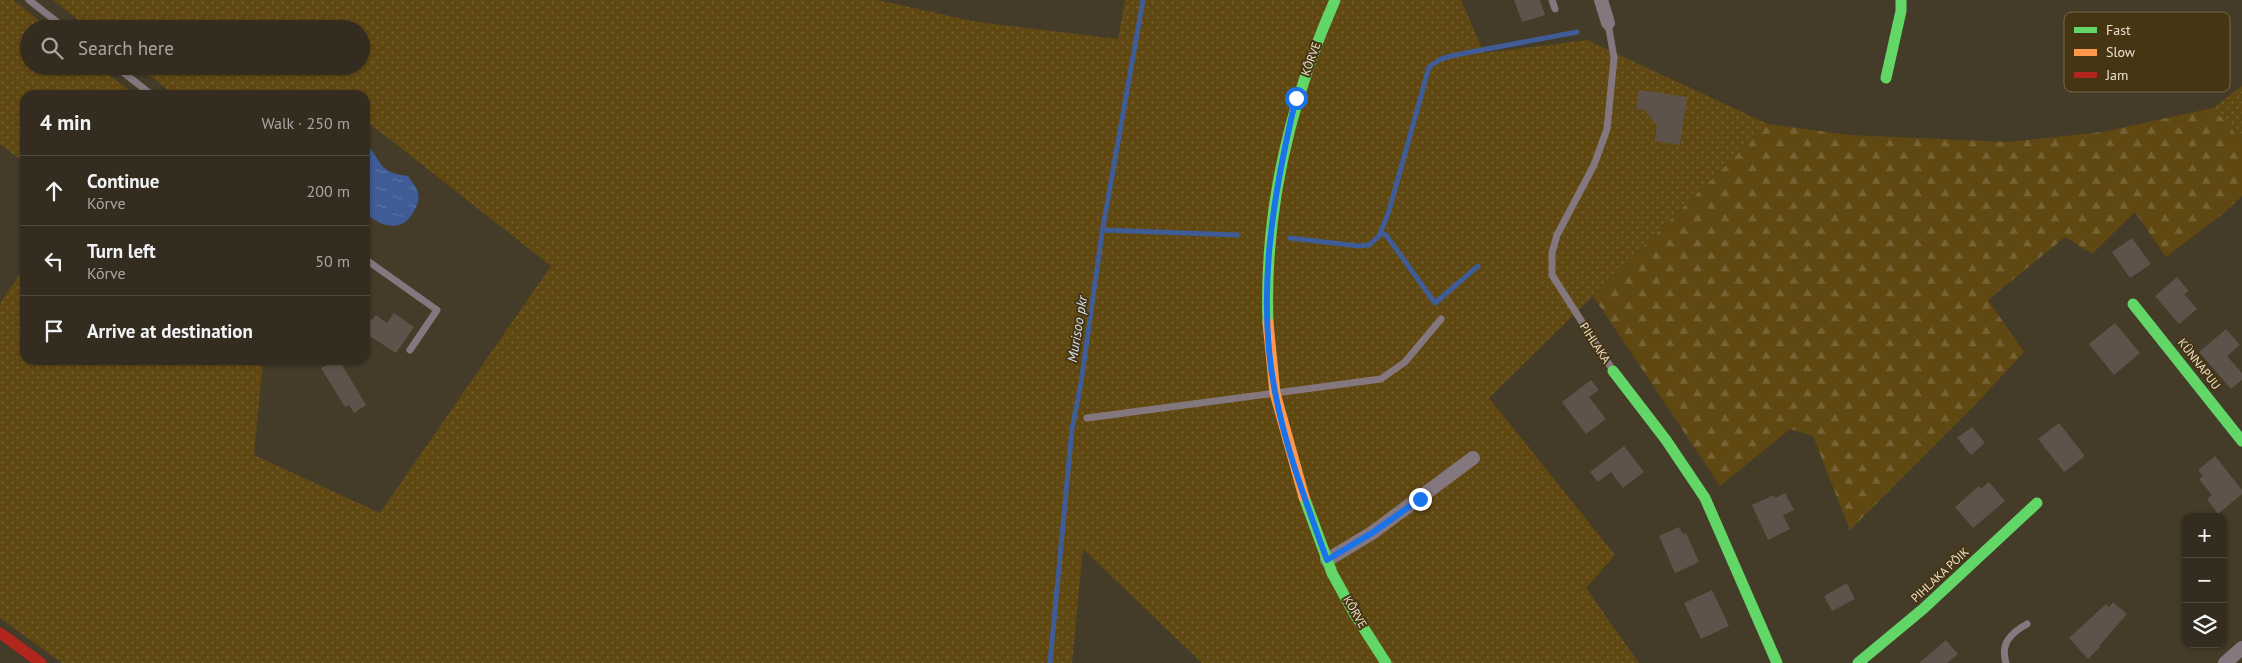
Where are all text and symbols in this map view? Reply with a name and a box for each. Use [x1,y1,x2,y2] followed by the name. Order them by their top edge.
[2064,12,2230,92] legend
[20,20,370,75] search box
[2106,21,2131,39] text: Fast
[38,34,66,62] icon: search
[78,36,174,60] text: Search here
[1298,40,1324,78] street label: KÕRVE
[2106,43,2136,61] text: Slow
[2105,66,2128,84] text: Jam
[1285,87,1308,110] route start
[40,109,91,136] text: 4 min
[261,113,350,133] text: Walk · 250 m
[87,169,159,193] text: Continue
[40,177,68,205] icon: ahead
[307,181,350,201] text: 200 m
[87,193,126,213] text: Kõrve
[87,239,156,263] text: Turn left
[40,247,68,275] icon: left
[315,251,350,271] text: 50 m
[87,263,126,283] text: Kõrve
[1063,293,1091,364] water label: Murisoo pkr
[40,317,68,345] icon: arrive
[87,319,253,343] text: Arrive at destination
[1577,320,1614,366] street label: PIHLAKA
[2175,335,2224,392] street label: KÜNNAPUU
[1409,488,1432,511] route end
[2182,513,2227,648] map controls
[2182,513,2227,558] button: +
[1908,544,1972,605] street label: PIHLAKA PÕIK
[2182,558,2227,603] button: −
[1340,593,1371,631] street label: KÕRVE
[2182,603,2227,648] button: layers

